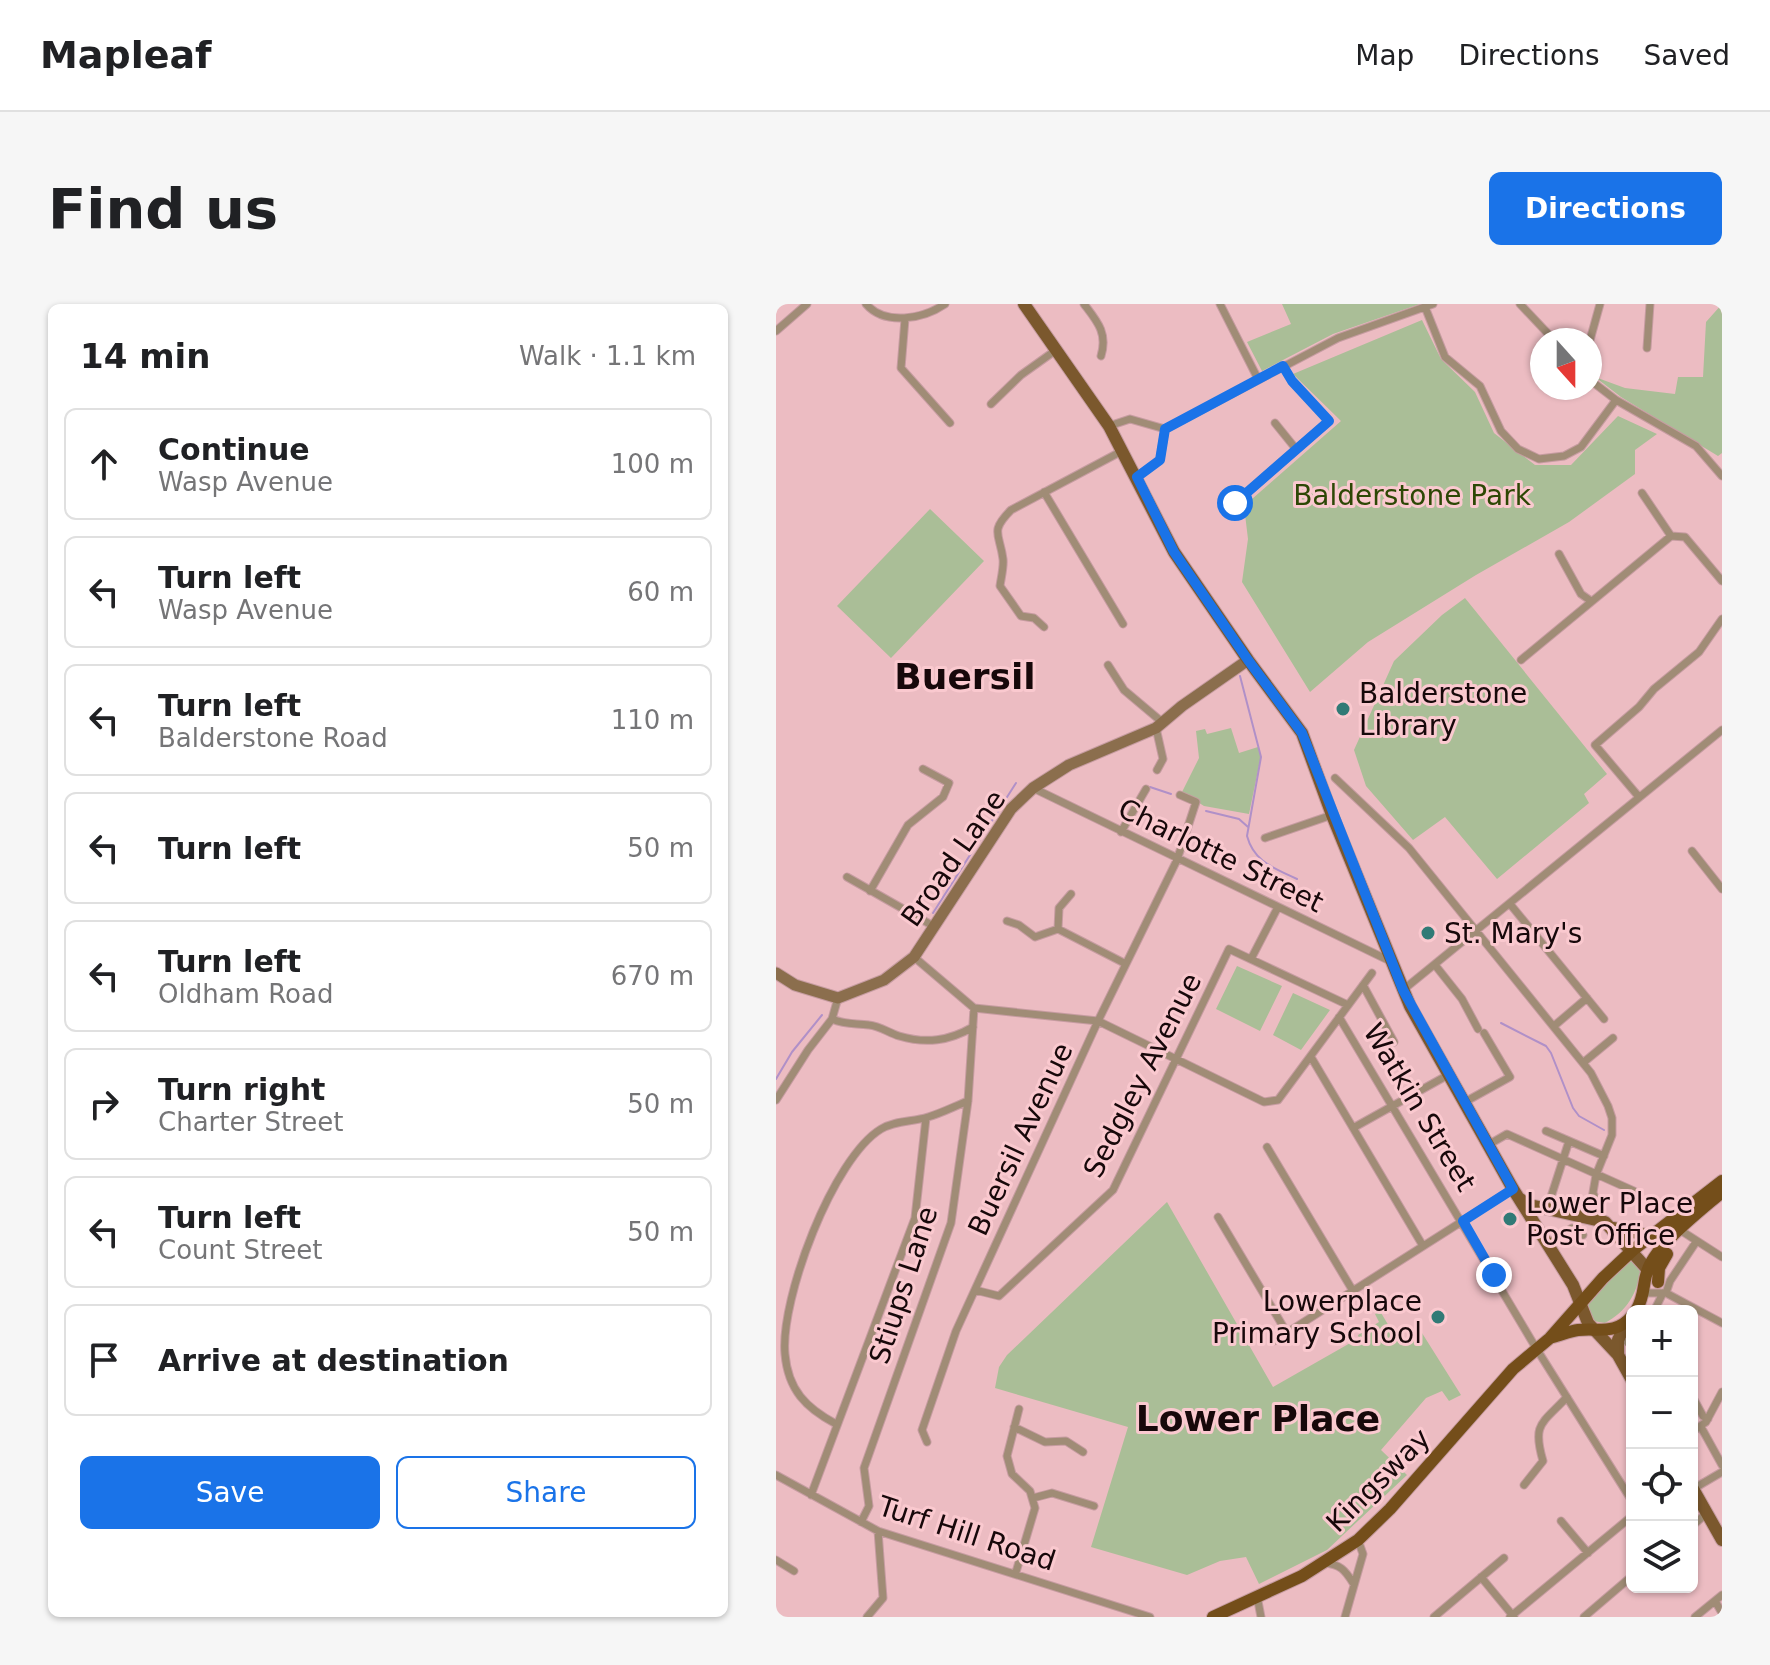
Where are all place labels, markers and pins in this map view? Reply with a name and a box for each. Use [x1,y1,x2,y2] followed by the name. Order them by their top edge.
[1359,677,1527,742] place label: Balderstone Library
[1334,700,1352,718] marker: Balderstone Library
[1444,917,1582,950] place label: St. Mary's
[1419,924,1437,942] marker: St. Mary's
[1526,1187,1693,1252] place label: Lower Place Post Office
[1501,1210,1519,1228] marker: Lower Place Post Office
[1212,1285,1422,1350] place label: Lowerplace Primary School
[1429,1308,1447,1326] marker: Lowerplace Primary School

